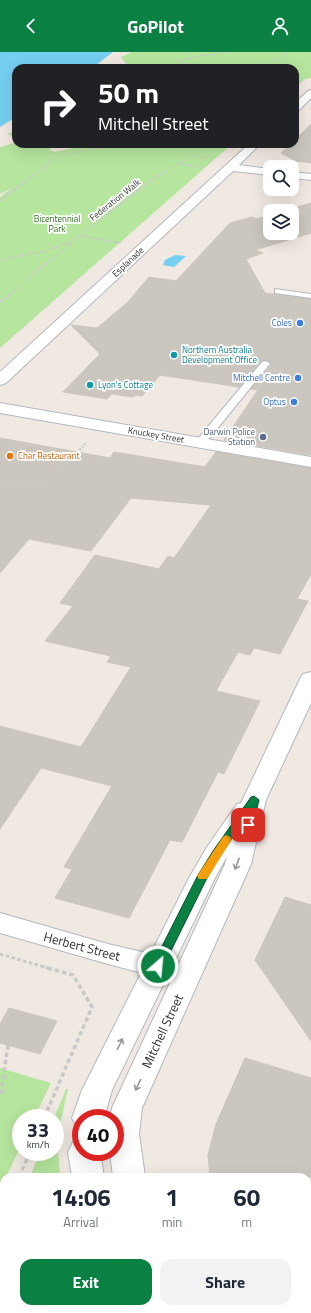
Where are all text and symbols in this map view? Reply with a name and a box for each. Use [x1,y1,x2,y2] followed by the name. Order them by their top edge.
[127,13,184,40] text: GoPilot
[20,15,42,37] icon: back
[269,15,291,37] icon: person
[98,71,159,114] text: 50 m
[32,80,84,132] icon: right
[98,110,209,137] text: Mitchell Street
[263,160,299,240] map controls
[263,160,299,196] button: search
[86,175,143,224] street label: Federation Walk
[263,204,299,240] button: layers
[34,212,80,235] park label: Bicentennial Park
[109,243,147,280] street label: Esplanade
[272,316,292,329] place label: Coles
[295,318,305,328] marker: Coles
[182,343,257,366] place label: Northern Australia Development Office
[169,350,179,360] marker: Northern Australia Development Office
[233,371,290,384] place label: Mitchell Centre
[293,373,303,383] marker: Mitchell Centre
[98,378,154,391] place label: Lyon's Cottage
[85,380,95,390] marker: Lyon's Cottage
[263,395,286,408] place label: Optus
[289,397,299,407] marker: Optus
[127,423,186,446] street label: Knuckey Street
[203,425,255,448] place label: Darwin Police Station
[258,432,268,442] marker: Darwin Police Station
[18,449,80,462] place label: Char Restaurant
[5,451,15,461] marker: Char Restaurant
[231,808,265,842] pin
[237,814,259,836] icon: arrive
[233,858,240,871] one-way arrow
[41,926,123,966] street label: Herbert Street
[137,945,179,987] position arrow
[136,990,188,1071] street label: Mitchell Street
[117,1038,124,1050] one-way arrow
[134,1079,141,1091] one-way arrow
[72,1109,124,1161] speed limit sign: 40
[27,1114,49,1145] text: 33
[27,1137,49,1152] text: km/h
[51,1179,111,1215] text: 14:06
[165,1179,179,1215] text: 1
[233,1179,260,1215] text: 60
[63,1212,98,1232] text: Arrival
[162,1212,182,1232] text: min
[241,1212,252,1232] text: m
[20,1259,152,1305] button: Exit
[160,1259,291,1305] button: Share

